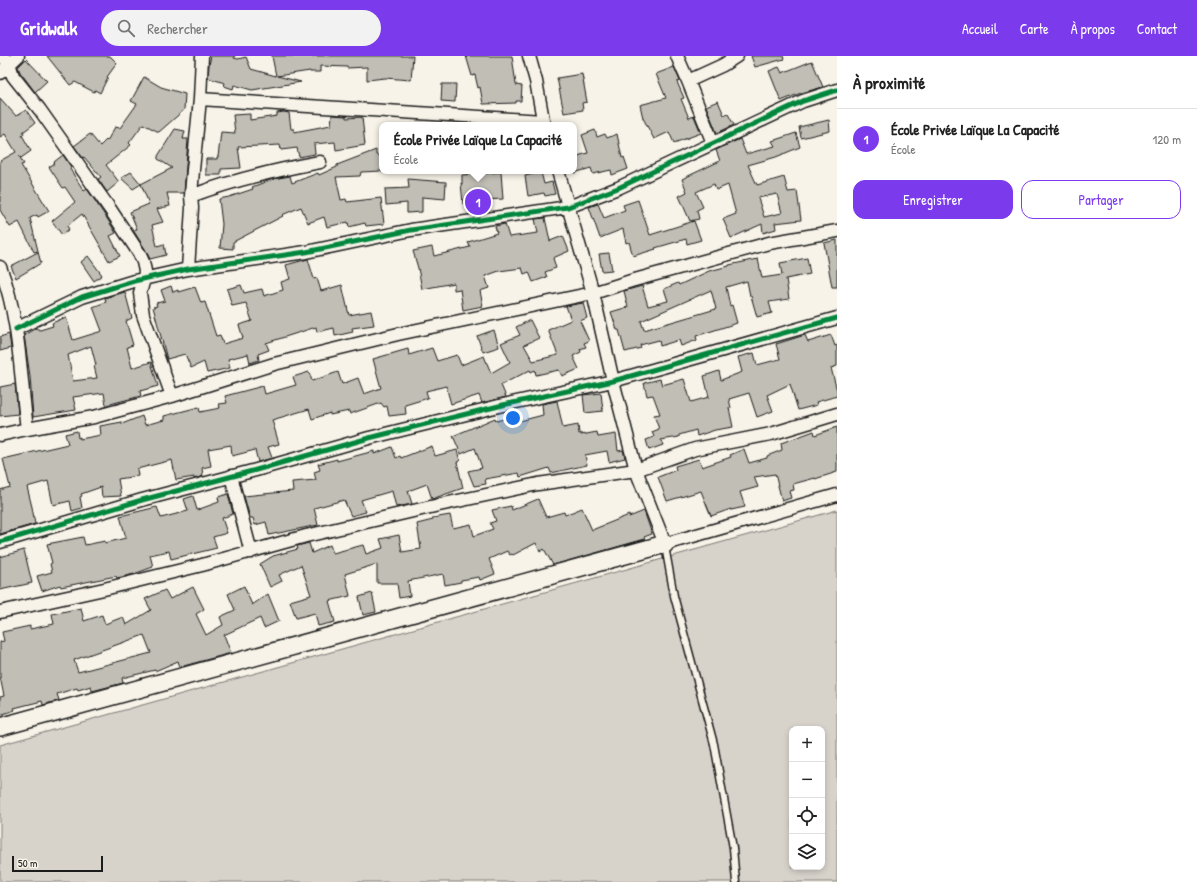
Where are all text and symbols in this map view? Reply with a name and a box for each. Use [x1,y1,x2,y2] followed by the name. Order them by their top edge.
[101,10,381,46] search box
[20,15,77,41] text: Gridwalk
[115,17,137,39] icon: search
[147,18,208,39] text: Rechercher
[962,19,998,38] text: Accueil
[1020,19,1049,38] text: Carte
[1071,19,1115,38] text: À propos
[1137,19,1177,38] text: Contact
[853,71,925,94] text: À proximité
[891,119,1059,140] text: École Privée Laïque La Capacité
[379,122,577,174] popup
[394,129,562,150] text: École Privée Laïque La Capacité
[864,130,868,148] text: 1
[1153,130,1181,148] text: 120 m
[891,140,916,158] text: École
[394,150,418,168] text: École
[853,180,1013,219] button: Enregistrer
[1021,180,1181,219] button: Partager
[465,187,491,217] pin: 1
[503,408,523,428] your location
[789,726,825,870] map controls
[789,726,825,762] button: +
[789,762,825,798] button: −
[789,798,825,834] button: locate
[789,834,825,870] button: layers
[12,854,103,873] scale bar
[18,856,38,870] text: 50 m

